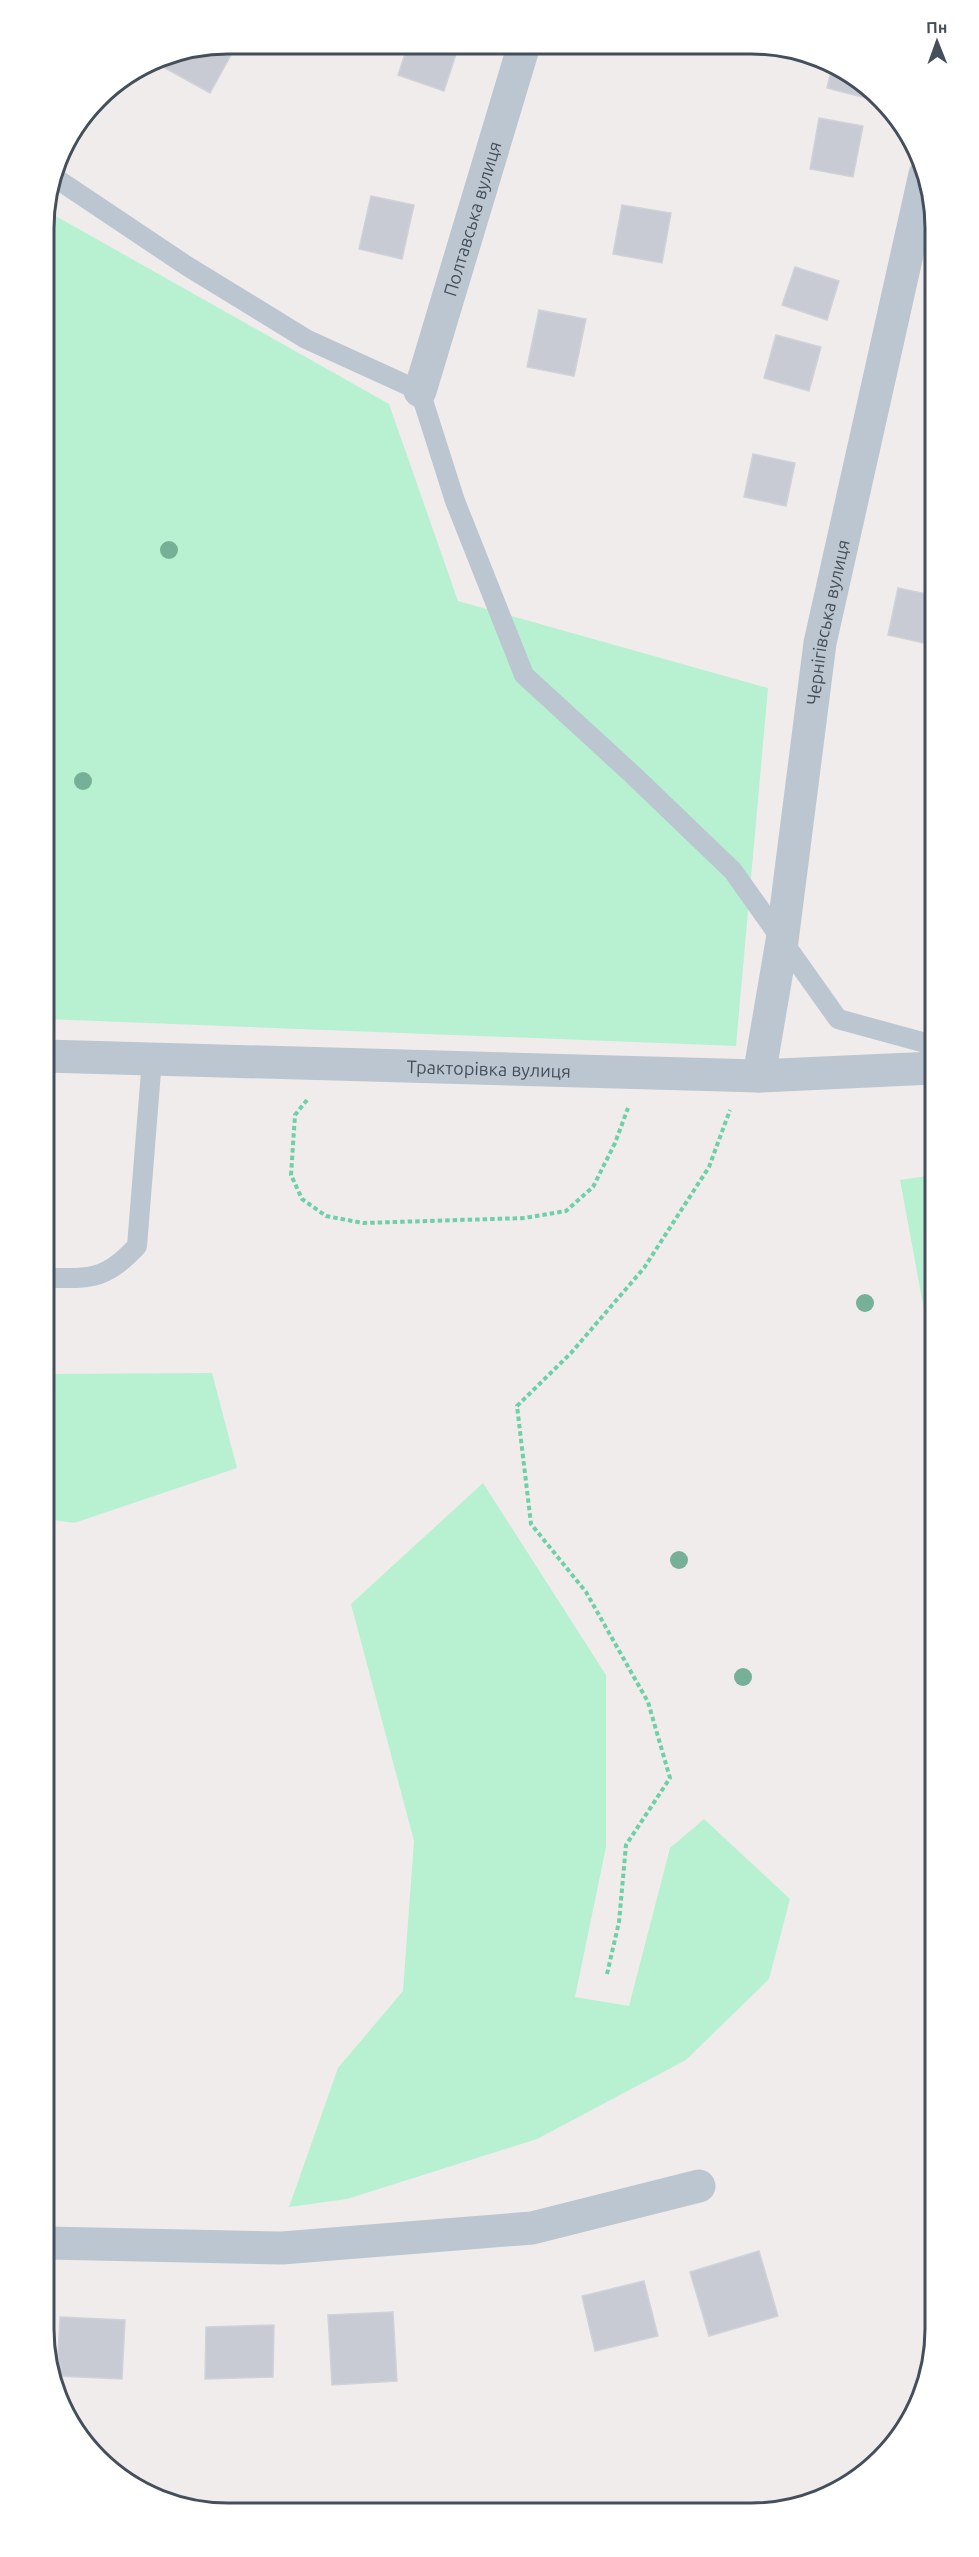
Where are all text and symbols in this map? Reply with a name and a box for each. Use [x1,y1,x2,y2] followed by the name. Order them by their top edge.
[907,12,967,72] north arrow
[926,18,947,36] text: Пн
[439,139,505,298] street label: Полтавська вулиця
[802,538,853,706] street label: Чернігівська вулиця
[406,1056,571,1081] street label: Тракторівка вулиця

